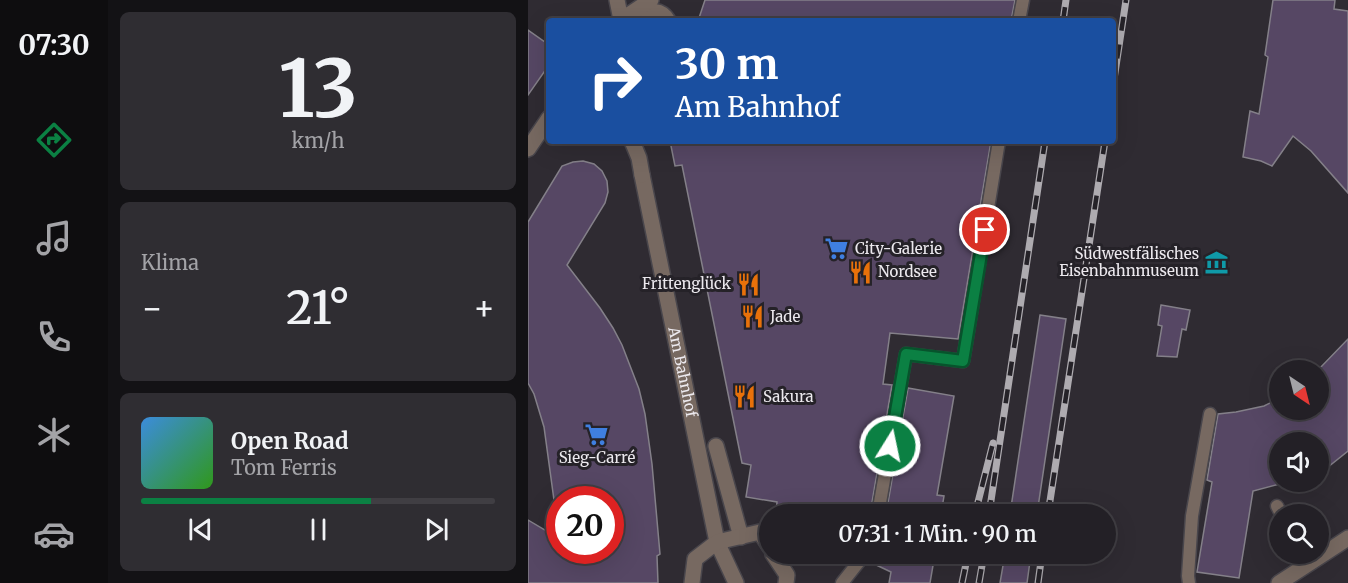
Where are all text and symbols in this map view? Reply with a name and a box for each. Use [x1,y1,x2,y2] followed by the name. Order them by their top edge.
[18,28,90,62] text: 07:30
[675,38,779,90] text: 30 m
[278,40,358,138] text: 13
[576,42,654,120] icon: right
[675,90,840,124] text: Am Bahnhof
[33,119,75,161] icon: directions
[292,128,344,153] text: km/h
[959,204,1010,255] pin
[968,213,1001,246] icon: arrive
[33,217,75,259] icon: music
[824,236,850,262] supermarket icon: City-Galerie
[855,239,942,258] place label: City-Galerie
[1059,244,1199,280] place label: Südwestfälisches Eisenbahnmuseum
[141,250,199,275] text: Klima
[1204,250,1230,276] museum icon: Südwestfälisches Eisenbahnmuseum
[847,259,873,285] restaurant icon: Nordsee
[878,262,937,281] place label: Nordsee
[736,271,762,297] restaurant icon: Frittenglück
[642,274,731,293] place label: Frittenglück
[286,280,350,336] text: 21°
[141,288,163,329] text: −
[473,288,495,329] text: +
[739,304,765,330] restaurant icon: Jade
[769,307,800,326] place label: Jade
[33,316,75,358] icon: phone
[664,324,701,420] street label: Am Bahnhof
[1269,360,1329,420] north arrow
[1269,360,1329,564] map controls
[732,384,758,410] restaurant icon: Sakura
[763,387,814,406] place label: Sakura
[33,414,75,456] icon: climate
[858,414,922,478] position arrow
[584,421,610,447] supermarket icon: Sieg-Carré
[231,427,349,455] text: Open Road
[1269,432,1329,492] button: sound
[559,448,636,467] place label: Sieg-Carré
[231,455,337,480] text: Tom Ferris
[546,486,624,564] speed limit sign: 20
[1269,504,1329,564] button: search
[33,513,75,555] icon: car
[184,513,217,546] icon: previous
[302,513,335,546] icon: pause
[420,513,453,546] icon: next
[838,520,1037,548] text: 07:31 · 1 Min. · 90 m

